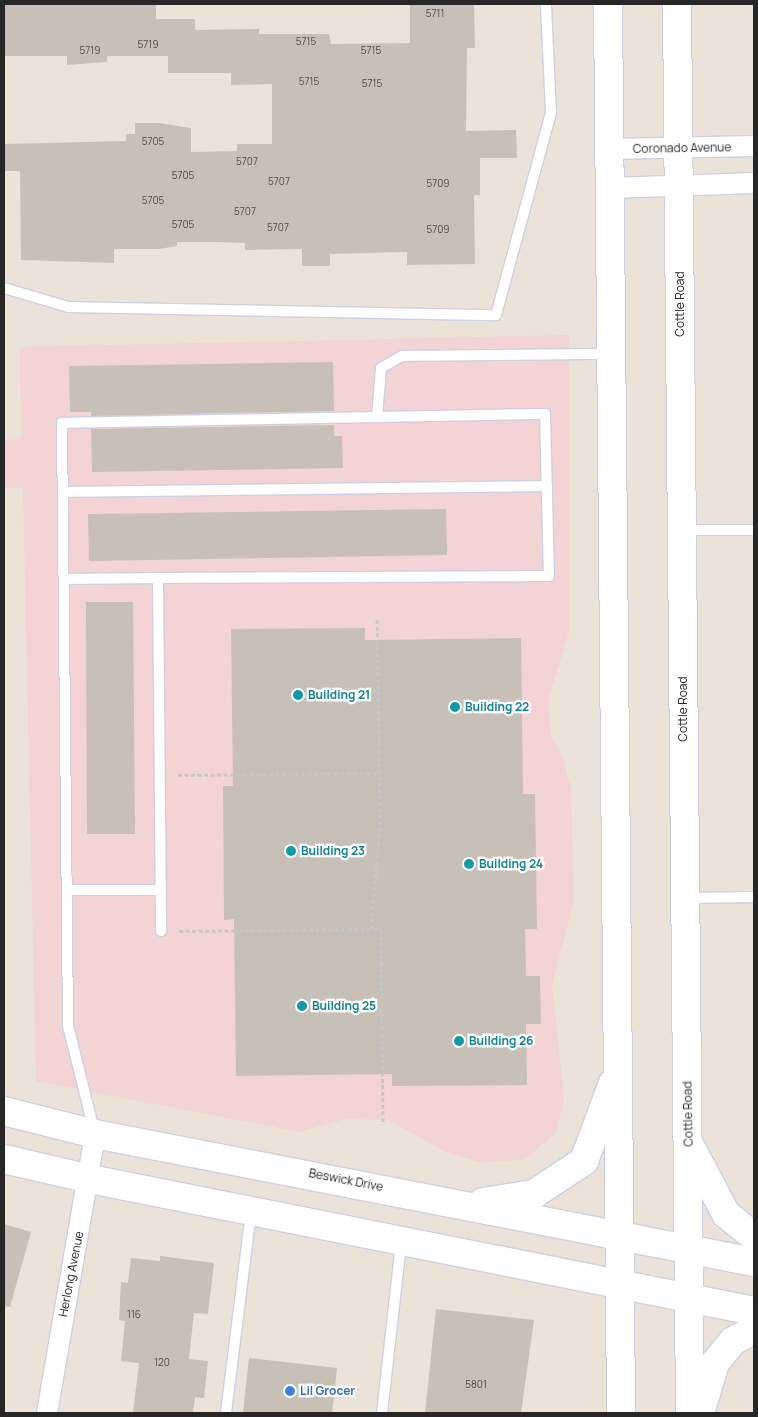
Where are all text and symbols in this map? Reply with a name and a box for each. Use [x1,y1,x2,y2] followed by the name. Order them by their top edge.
[426,8,444,20] house number: 5711
[296,36,316,48] house number: 5715
[138,39,158,51] house number: 5719
[80,45,100,57] house number: 5719
[361,45,381,57] house number: 5715
[299,76,319,88] house number: 5715
[362,78,382,90] house number: 5715
[142,136,164,148] house number: 5705
[633,140,731,156] street label: Coronado Avenue
[236,156,258,168] house number: 5707
[172,170,194,182] house number: 5705
[268,176,290,188] house number: 5707
[426,178,450,190] house number: 5709
[142,195,164,207] house number: 5705
[234,206,256,218] house number: 5707
[172,219,194,231] house number: 5705
[267,222,289,234] house number: 5707
[426,224,450,236] house number: 5709
[673,271,687,337] street label: Cottle Road
[676,676,690,742] street label: Cottle Road
[308,688,370,702] place label: Building 21
[292,689,304,701] marker: Building 21
[465,700,529,714] place label: Building 22
[449,701,461,713] marker: Building 22
[301,844,365,858] place label: Building 23
[285,845,297,857] marker: Building 23
[479,857,543,871] place label: Building 24
[463,858,475,870] marker: Building 24
[312,999,376,1013] place label: Building 25
[296,1000,308,1012] marker: Building 25
[469,1034,533,1048] place label: Building 26
[453,1035,465,1047] marker: Building 26
[680,1081,696,1147] street label: Cottle Road
[308,1166,384,1194] street label: Beswick Drive
[56,1230,86,1318] street label: Herlong Avenue
[127,1309,141,1321] house number: 116
[154,1357,170,1369] house number: 120
[465,1379,487,1391] house number: 5801
[300,1384,355,1398] place label: Lil Grocer
[284,1385,296,1397] marker: Lil Grocer

